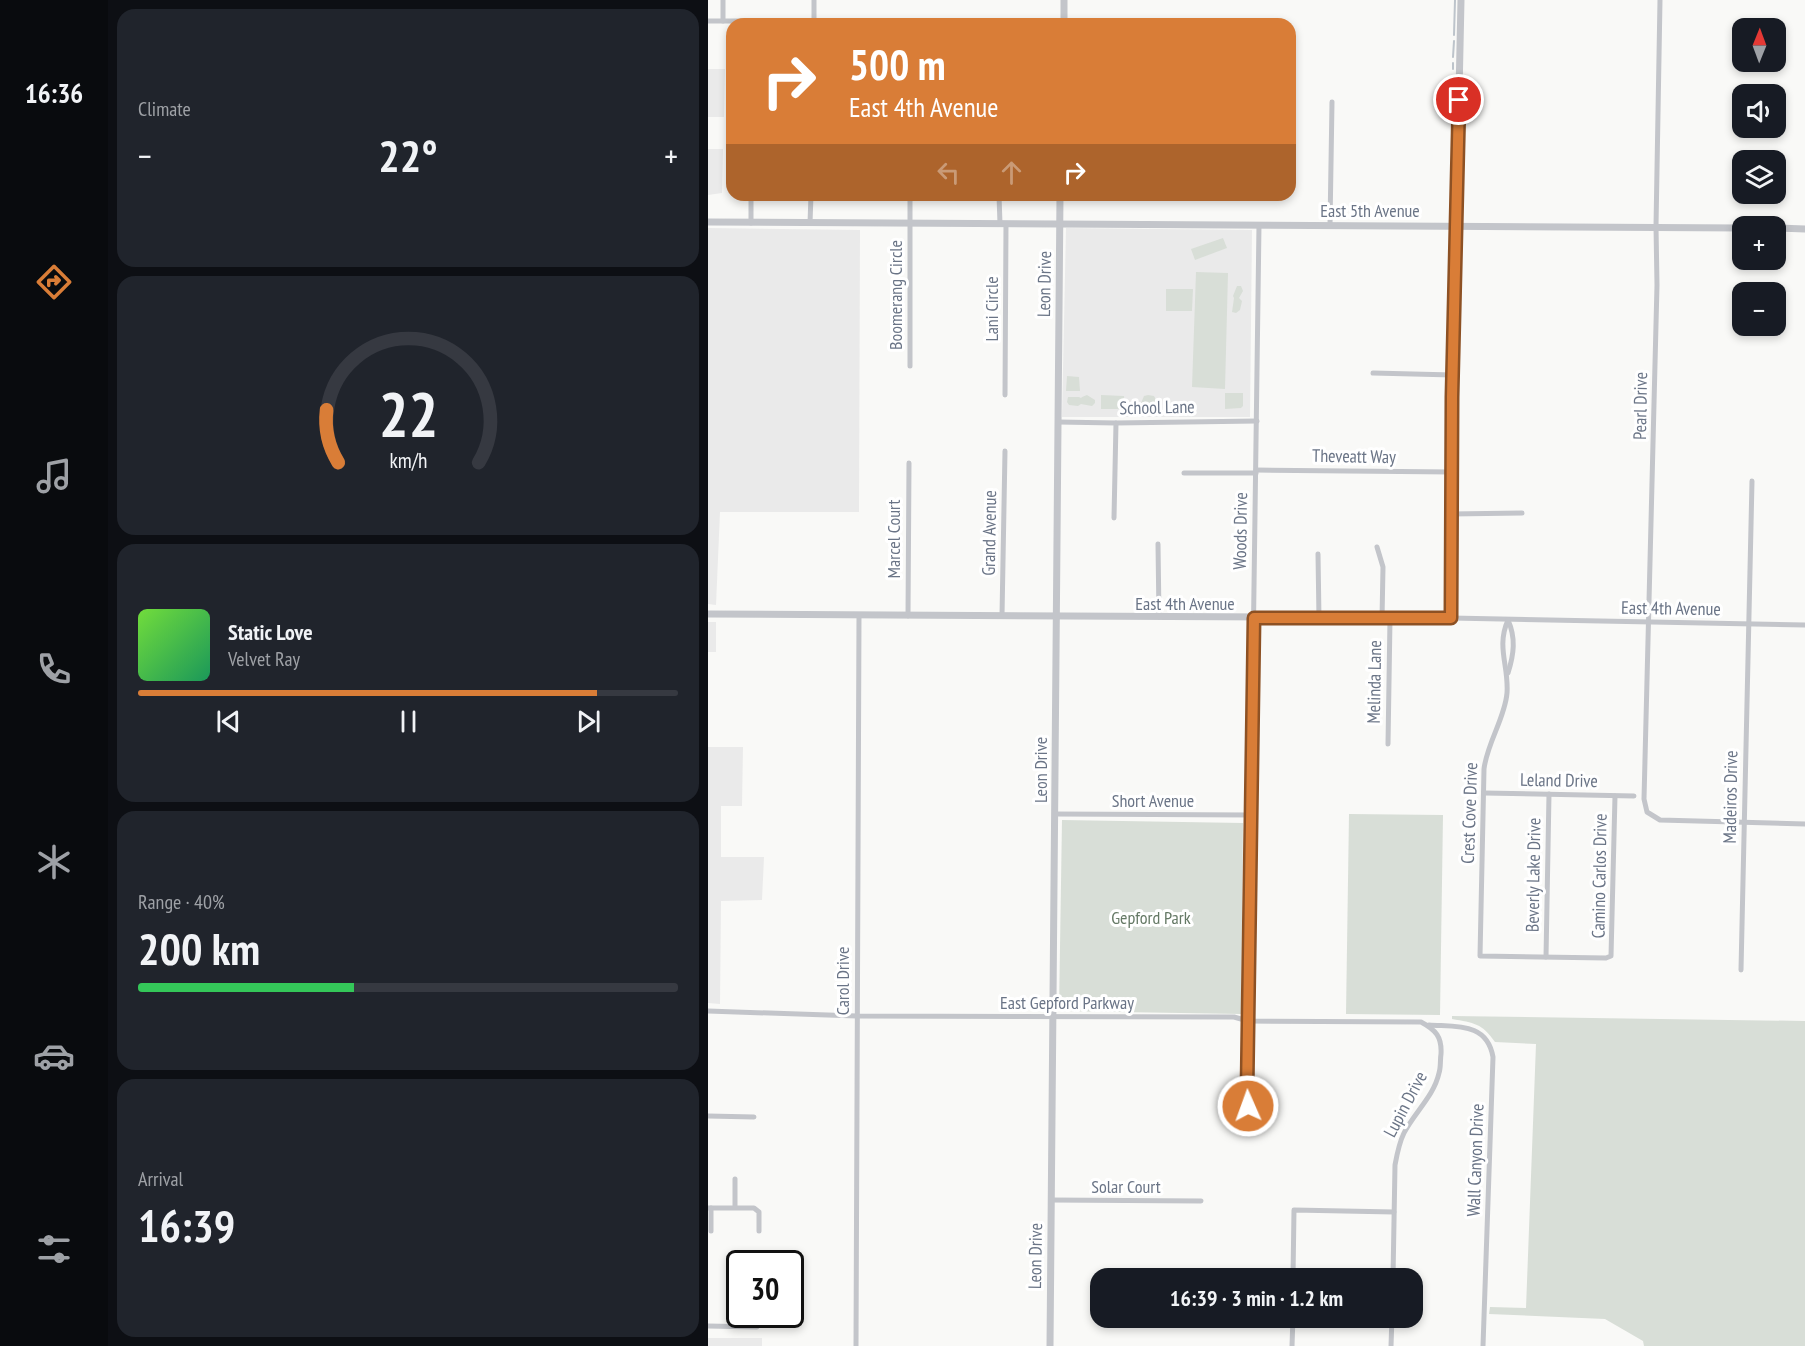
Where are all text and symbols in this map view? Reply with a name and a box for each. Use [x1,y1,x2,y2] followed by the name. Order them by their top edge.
[1732,18,1786,72] north arrow
[1732,18,1786,336] map controls
[849,37,946,92] text: 500 m
[750,42,828,120] icon: right
[1433,74,1484,125] pin
[25,76,83,110] text: 16:36
[1442,83,1475,116] icon: arrive
[1732,84,1786,138] button: sound
[849,90,998,124] text: East 4th Avenue
[138,96,191,122] text: Climate
[378,126,438,184] text: 22°
[138,134,152,177] text: −
[664,134,678,177] text: +
[1732,150,1786,204] button: layers
[932,156,965,189] icon: left
[995,156,1028,189] icon: ahead
[1058,156,1091,189] icon: right
[1320,199,1420,222] street label: East 5th Avenue
[1732,216,1786,270] button: +
[884,240,907,350] street label: Boomerang Circle
[1032,251,1056,317] street label: Leon Drive
[33,261,75,303] icon: directions
[980,276,1003,342] street label: Lani Circle
[1732,282,1786,336] button: −
[1628,372,1652,440] street label: Pearl Drive
[378,373,438,454] text: 22
[1119,395,1195,419] street label: School Lane
[1312,444,1396,468] street label: Theveatt Way
[389,446,427,474] text: km/h
[33,455,75,497] icon: music
[977,490,1001,576] street label: Grand Avenue
[1228,492,1252,570] street label: Woods Drive
[882,500,905,578] street label: Marcel Court
[1135,592,1235,615] street label: East 4th Avenue
[1621,596,1721,620] street label: East 4th Avenue
[228,618,313,646] text: Static Love
[1362,640,1386,724] street label: Melinda Lane
[228,646,300,672] text: Velvet Ray
[33,648,75,690] icon: phone
[212,705,245,738] icon: previous
[392,705,425,738] icon: pause
[572,705,605,738] icon: next
[1029,737,1052,803] street label: Leon Drive
[1718,750,1742,844] street label: Madeiros Drive
[1456,762,1482,864] street label: Crest Cove Drive
[1520,768,1598,792] street label: Leland Drive
[1112,789,1194,812] street label: Short Avenue
[1586,813,1612,939] street label: Camino Carlos Drive
[1521,818,1545,932] street label: Beverly Lake Drive
[33,841,75,883] icon: climate
[138,889,225,915] text: Range · 40%
[1111,906,1191,929] park label: Gepford Park
[138,919,260,977] text: 200 km
[831,947,854,1015] street label: Carol Drive
[1000,991,1134,1014] street label: East Gepford Parkway
[33,1035,75,1077] icon: car
[1378,1067,1432,1141] street label: Lupin Drive
[1216,1074,1280,1138] position arrow
[1462,1103,1488,1217] street label: Wall Canyon Drive
[138,1166,183,1192] text: Arrival
[1091,1175,1161,1198] street label: Solar Court
[138,1196,235,1254] text: 16:39
[1023,1223,1047,1289] street label: Leon Drive
[33,1228,75,1270] icon: filters
[726,1250,804,1328] speed limit sign: 30
[1170,1284,1343,1312] text: 16:39 · 3 min · 1.2 km

